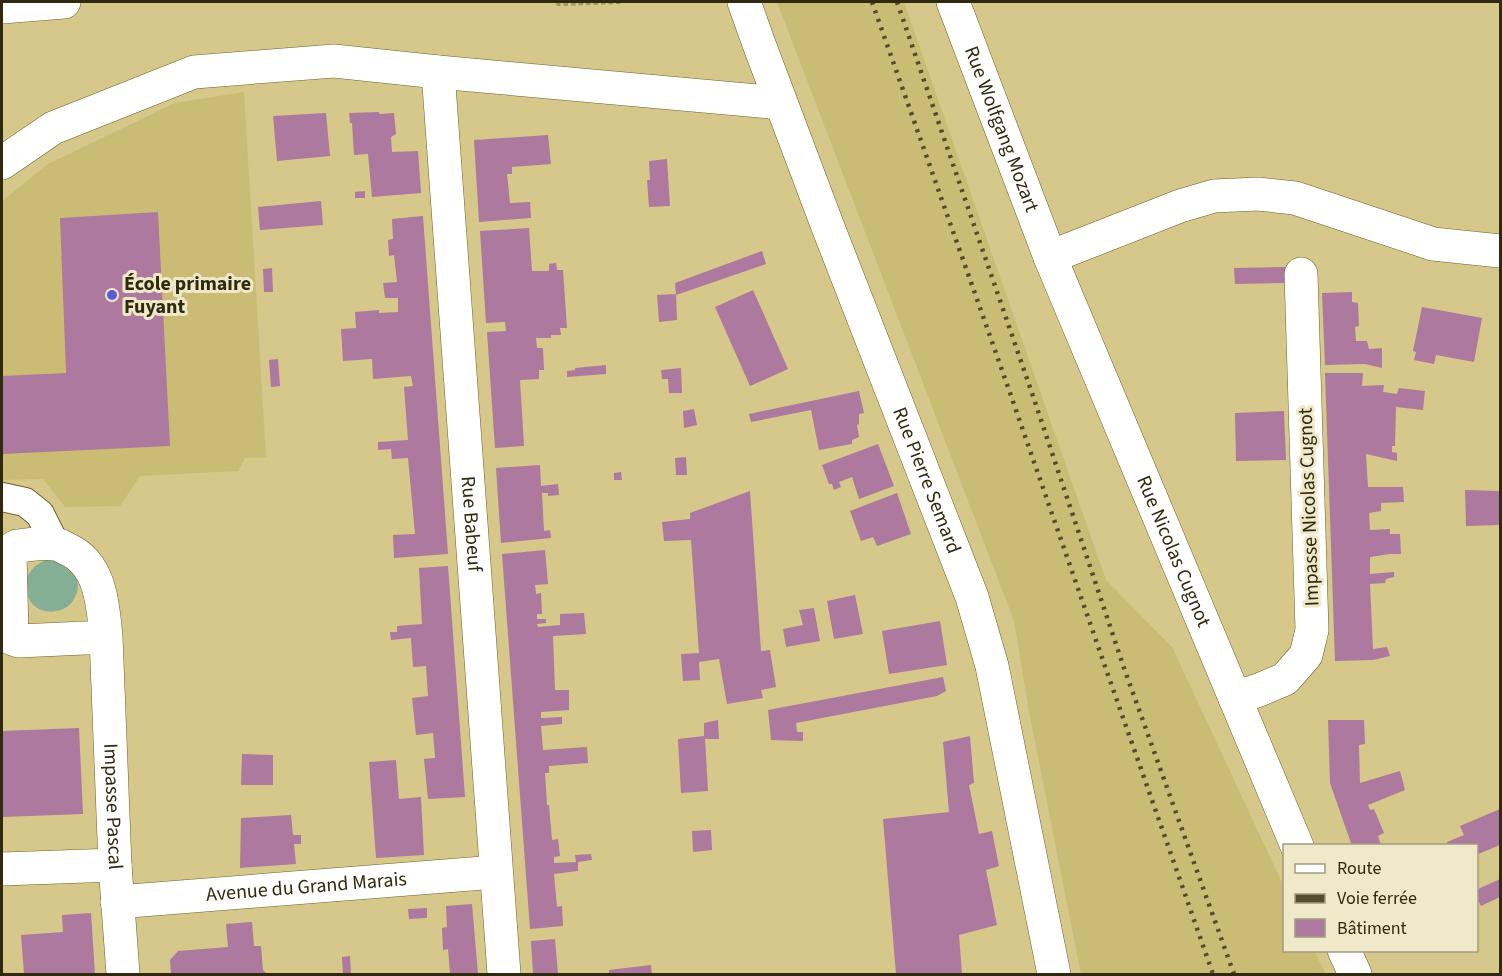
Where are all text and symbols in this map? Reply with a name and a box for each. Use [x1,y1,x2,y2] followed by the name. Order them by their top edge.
[957,42,1046,216] street label: Rue Wolfgang Mozart
[124,270,251,321] place label: École primaire Fuyant
[105,288,119,302] marker: École primaire Fuyant
[885,403,968,558] street label: Rue Pierre Semard
[1292,407,1326,607] street label: Impasse Nicolas Cugnot
[1129,471,1218,632] street label: Rue Nicolas Cugnot
[454,475,489,574] street label: Rue Babeuf
[96,743,129,871] street label: Impasse Pascal
[1283,844,1478,952] legend
[1337,856,1381,881] text: Route
[205,865,408,909] street label: Avenue du Grand Marais
[1337,886,1417,911] text: Voie ferrée
[1337,916,1407,941] text: Bâtiment

